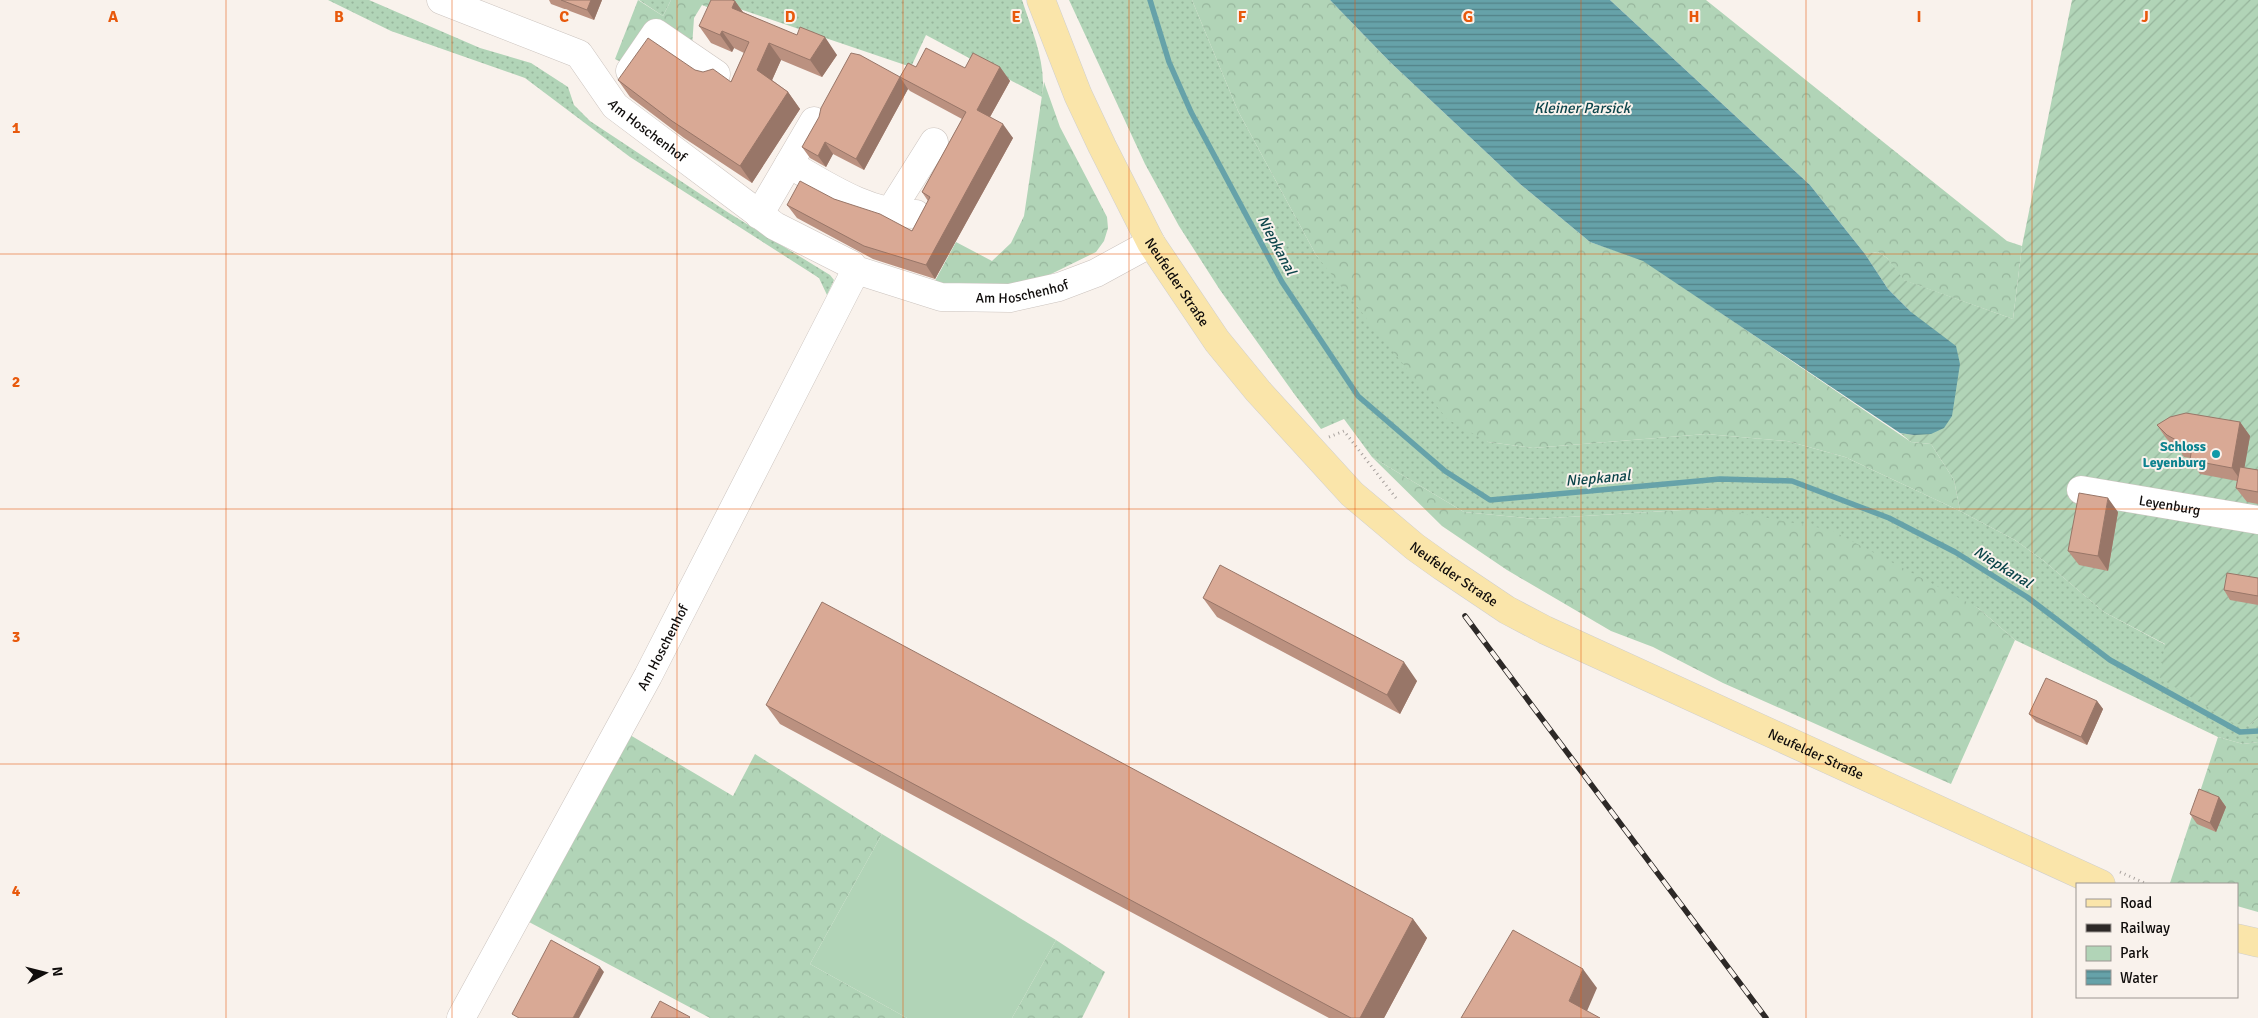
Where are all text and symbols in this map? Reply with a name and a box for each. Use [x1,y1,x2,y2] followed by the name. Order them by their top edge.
[108,7,119,27] text: A
[334,7,344,27] text: B
[559,7,569,27] text: C
[785,7,796,27] text: D
[1011,7,1021,27] text: E
[1238,7,1247,27] text: F
[1463,7,1473,27] text: G
[1689,7,1699,27] text: H
[1916,7,1922,27] text: I
[2141,7,2149,27] text: J
[604,96,691,166] street label: Am Hoschenhof
[1534,99,1631,117] water label: Kleiner Parsick
[12,118,21,138] text: 1
[1254,212,1301,279] water label: Niepkanal
[1141,234,1213,330] street label: Neufelder Straße
[975,275,1072,307] street label: Am Hoschenhof
[12,372,20,392] text: 2
[2142,438,2206,471] place label: Schloss Leyenburg
[2210,448,2222,460] marker: Schloss Leyenburg
[1565,466,1633,490] water label: Niepkanal
[2138,491,2202,519] street label: Leyenburg
[1407,538,1501,610] street label: Neufelder Straße
[1971,542,2037,593] water label: Niepkanal
[633,600,692,693] street label: Am Hoschenhof
[12,627,20,647] text: 3
[1766,725,1866,783] street label: Neufelder Straße
[12,881,21,901] text: 4
[2076,883,2238,998] legend
[2120,894,2152,912] text: Road
[2120,919,2170,937] text: Railway
[2120,944,2149,962] text: Park
[20,948,70,998] north arrow
[48,966,66,977] text: N
[2120,969,2158,987] text: Water

